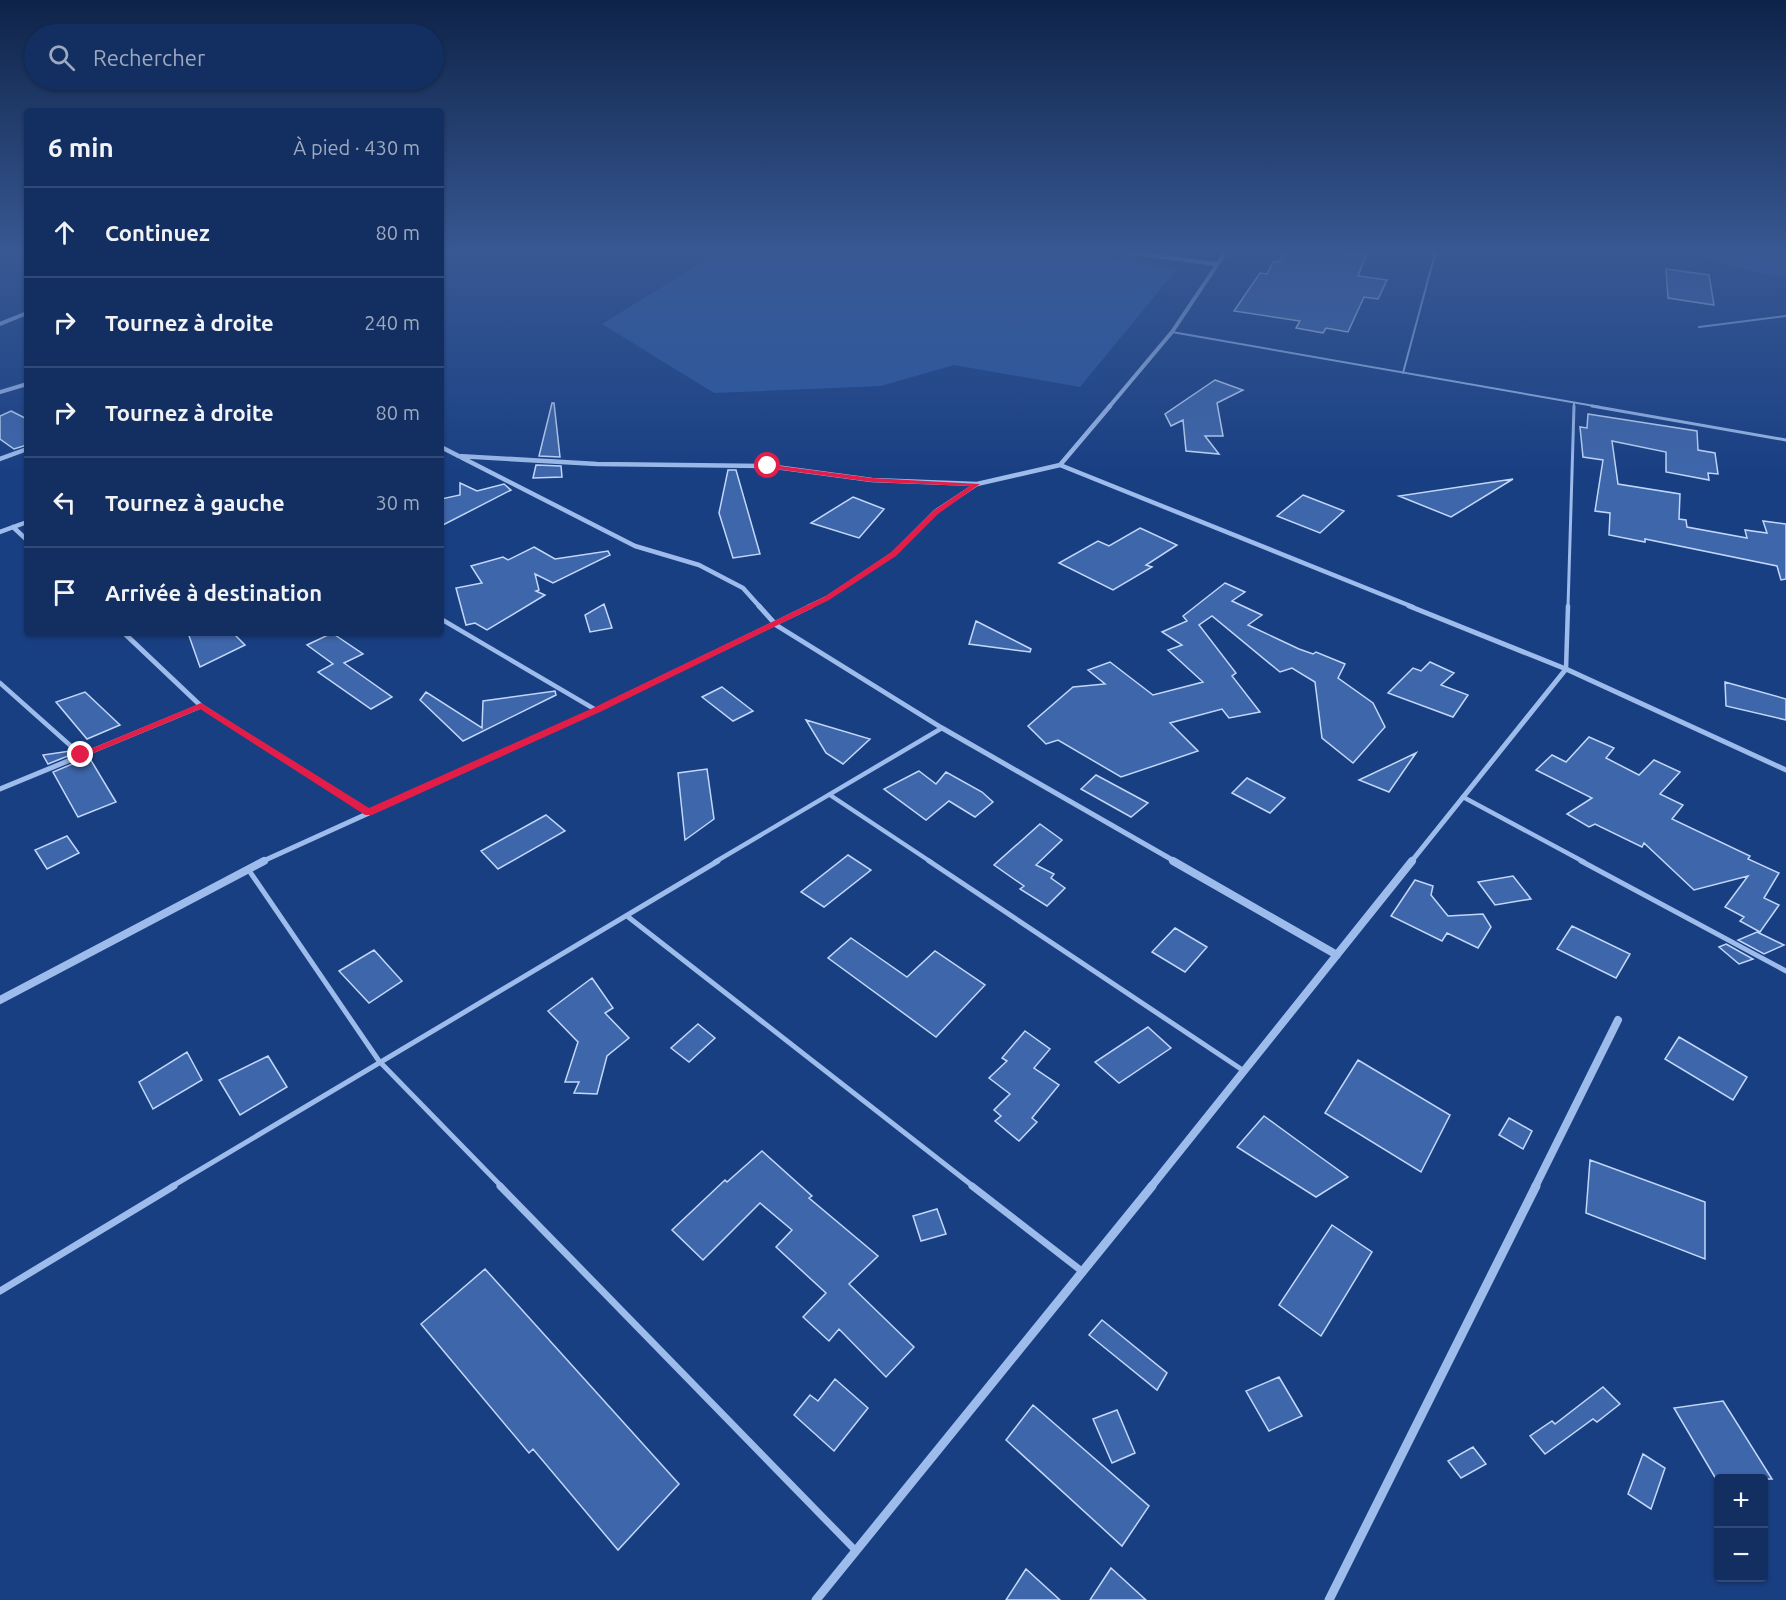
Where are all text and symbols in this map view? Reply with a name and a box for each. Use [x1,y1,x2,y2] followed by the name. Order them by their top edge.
[24,24,444,90] search box
[45,41,78,74] icon: search
[93,45,205,70] text: Rechercher
[48,133,114,162] text: 6 min
[293,136,420,159] text: À pied · 430 m
[48,216,81,249] icon: ahead
[105,220,210,245] text: Continuez
[376,221,420,244] text: 80 m
[48,306,81,339] icon: right
[105,310,274,335] text: Tournez à droite
[364,311,420,334] text: 240 m
[48,396,81,429] icon: right
[105,400,274,425] text: Tournez à droite
[376,401,420,424] text: 80 m
[754,452,780,478] route start
[48,486,81,519] icon: left
[105,490,285,515] text: Tournez à gauche
[376,491,420,514] text: 30 m
[48,576,81,609] icon: arrive
[105,580,322,605] text: Arrivée à destination
[67,741,93,767] route end
[1714,1474,1768,1582] map controls
[1714,1474,1768,1528] button: +
[1714,1528,1768,1582] button: −

